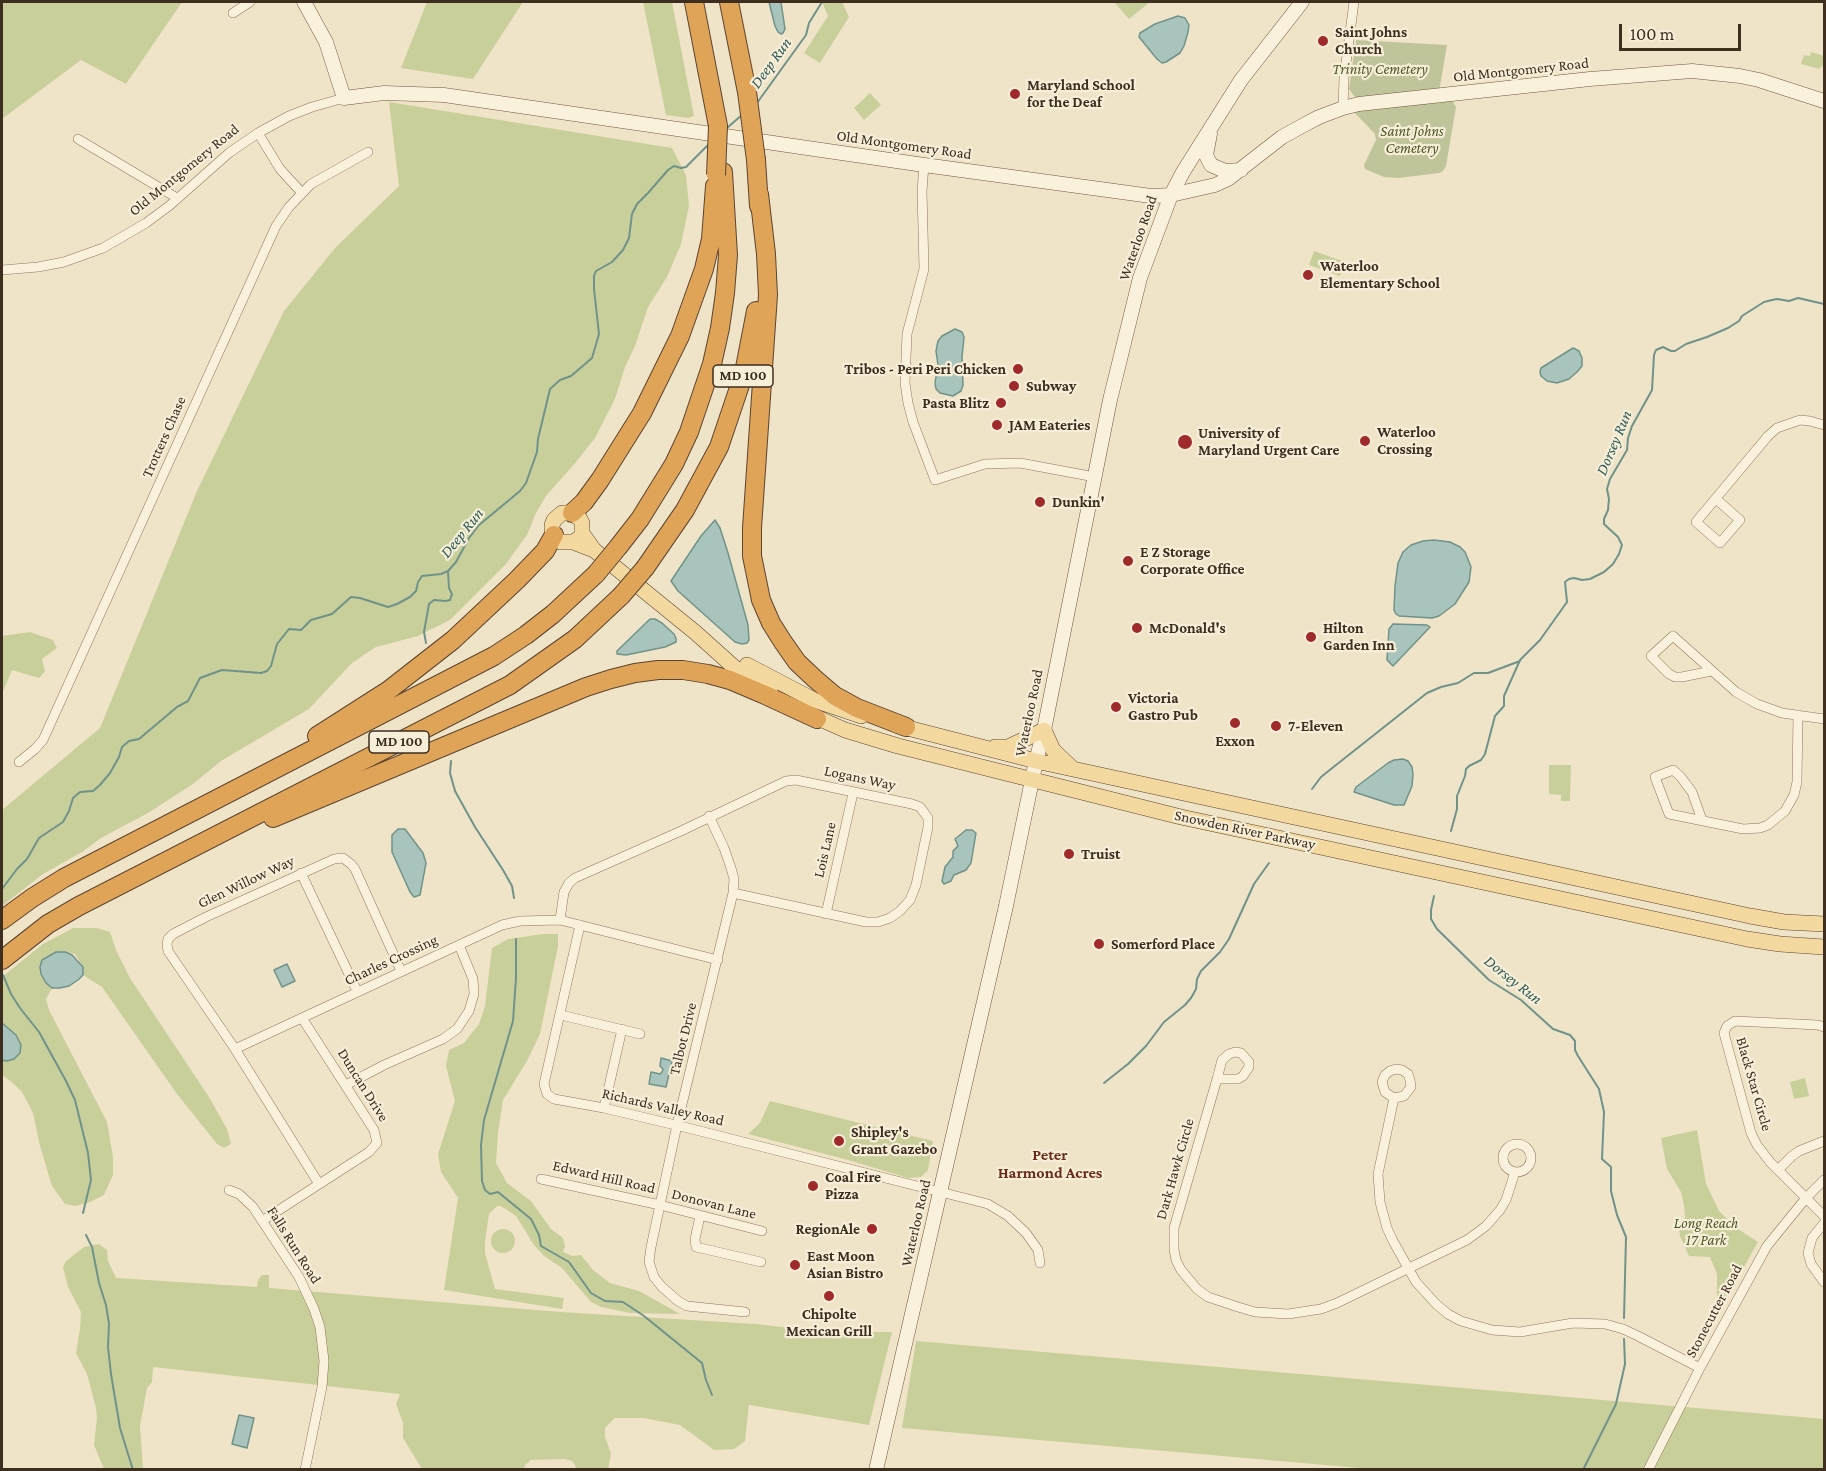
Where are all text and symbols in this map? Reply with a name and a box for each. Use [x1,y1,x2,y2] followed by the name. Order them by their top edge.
[1622,12,1744,50] scale bar
[1335,23,1407,58] place label: Saint Johns Church
[1630,24,1674,44] text: 100 m
[746,34,796,92] water label: Deep Run
[1316,34,1330,48] marker: Saint Johns Church
[1452,54,1590,86] street label: Old Montgomery Road
[1332,60,1428,78] park label: Trinity Cemetery
[1027,76,1135,111] place label: Maryland School for the Deaf
[1008,87,1022,101] marker: Maryland School for the Deaf
[125,120,243,220] street label: Old Montgomery Road
[1380,122,1444,157] park label: Saint Johns Cemetery
[835,127,973,163] street label: Old Montgomery Road
[1115,193,1161,283] street label: Waterloo Road
[1320,257,1440,292] place label: Waterloo Elementary School
[1301,268,1315,282] marker: Waterloo Elementary School
[844,360,1006,378] place label: Tribos - Peri Peri Chicken
[1011,362,1025,376] marker: Tribos - Peri Peri Chicken
[713,365,773,387] road number: MD 100
[1026,377,1076,395] place label: Subway
[1007,379,1021,393] marker: Subway
[138,393,190,481] street label: Trotters Chase
[922,394,989,412] place label: Pasta Blitz
[994,396,1008,410] marker: Pasta Blitz
[1592,408,1636,478] water label: Dorsey Run
[1009,416,1090,434] place label: JAM Eateries
[990,418,1004,432] marker: JAM Eateries
[1377,423,1436,458] place label: Waterloo Crossing
[1198,424,1339,459] place label: University of Maryland Urgent Care
[1176,433,1194,451] marker: University of Maryland Urgent Care
[1358,434,1372,448] marker: Waterloo Crossing
[1052,493,1105,511] place label: Dunkin'
[1033,495,1047,509] marker: Dunkin'
[436,504,488,562] water label: Deep Run
[1140,543,1245,578] place label: E Z Storage Corporate Office
[1121,554,1135,568] marker: E Z Storage Corporate Office
[1149,619,1226,637] place label: McDonald's
[1323,619,1395,654] place label: Hilton Garden Inn
[1130,621,1144,635] marker: McDonald's
[1304,630,1318,644] marker: Hilton Garden Inn
[1011,668,1047,758] street label: Waterloo Road
[1128,689,1198,724] place label: Victoria Gastro Pub
[1109,700,1123,714] marker: Victoria Gastro Pub
[1228,716,1242,730] marker: Exxon
[1288,717,1343,735] place label: 7-Eleven
[1269,719,1283,733] marker: 7-Eleven
[369,731,429,753] road number: MD 100
[1215,732,1255,750] place label: Exxon
[823,762,897,794] street label: Logans Way
[1173,806,1317,854] street label: Snowden River Parkway
[810,820,840,880] street label: Lois Lane
[1081,845,1120,863] place label: Truist
[1062,847,1076,861] marker: Truist
[195,852,297,912] street label: Glen Willow Way
[342,931,440,989] street label: Charles Crossing
[1111,935,1215,953] place label: Somerford Place
[1092,937,1106,951] marker: Somerford Place
[1480,951,1546,1009] water label: Dorsey Run
[665,1001,701,1077] street label: Talbot Drive
[1732,1035,1776,1133] street label: Black Star Circle
[333,1045,393,1125] street label: Duncan Drive
[600,1084,726,1130] street label: Richards Valley Road
[1152,1116,1198,1222] street label: Dark Hawk Circle
[851,1123,937,1158] place label: Shipley's Grant Gazebo
[832,1134,846,1148] marker: Shipley's Grant Gazebo
[998,1145,1102,1183] district label: Peter Harmond Acres
[551,1156,657,1198] street label: Edward Hill Road
[825,1168,881,1203] place label: Coal Fire Pizza
[897,1178,935,1268] street label: Waterloo Road
[806,1179,820,1193] marker: Coal Fire Pizza
[670,1185,758,1223] street label: Donovan Lane
[263,1203,325,1287] street label: Falls Run Road
[1674,1214,1738,1249] park label: Long Reach 17 Park
[796,1220,860,1238] place label: RegionAle
[865,1222,879,1236] marker: RegionAle
[807,1247,883,1282] place label: East Moon Asian Bistro
[788,1258,802,1272] marker: East Moon Asian Bistro
[1682,1261,1746,1361] street label: Stonecutter Road
[822,1289,836,1303] marker: Chipolte Mexican Grill
[786,1305,872,1340] place label: Chipolte Mexican Grill

